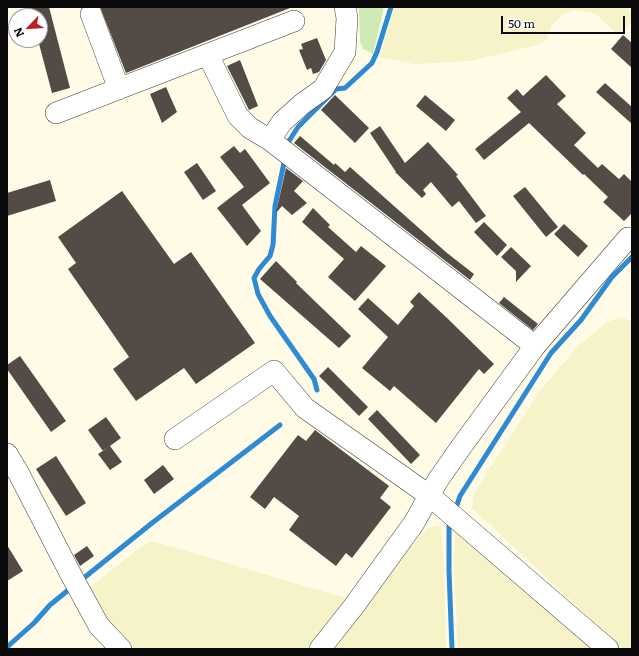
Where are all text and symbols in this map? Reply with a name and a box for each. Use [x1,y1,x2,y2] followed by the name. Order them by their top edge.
[8,8,48,48] north arrow
[503,8,627,34] scale bar
[508,14,535,32] text: 50 m
[9,25,27,40] text: N

